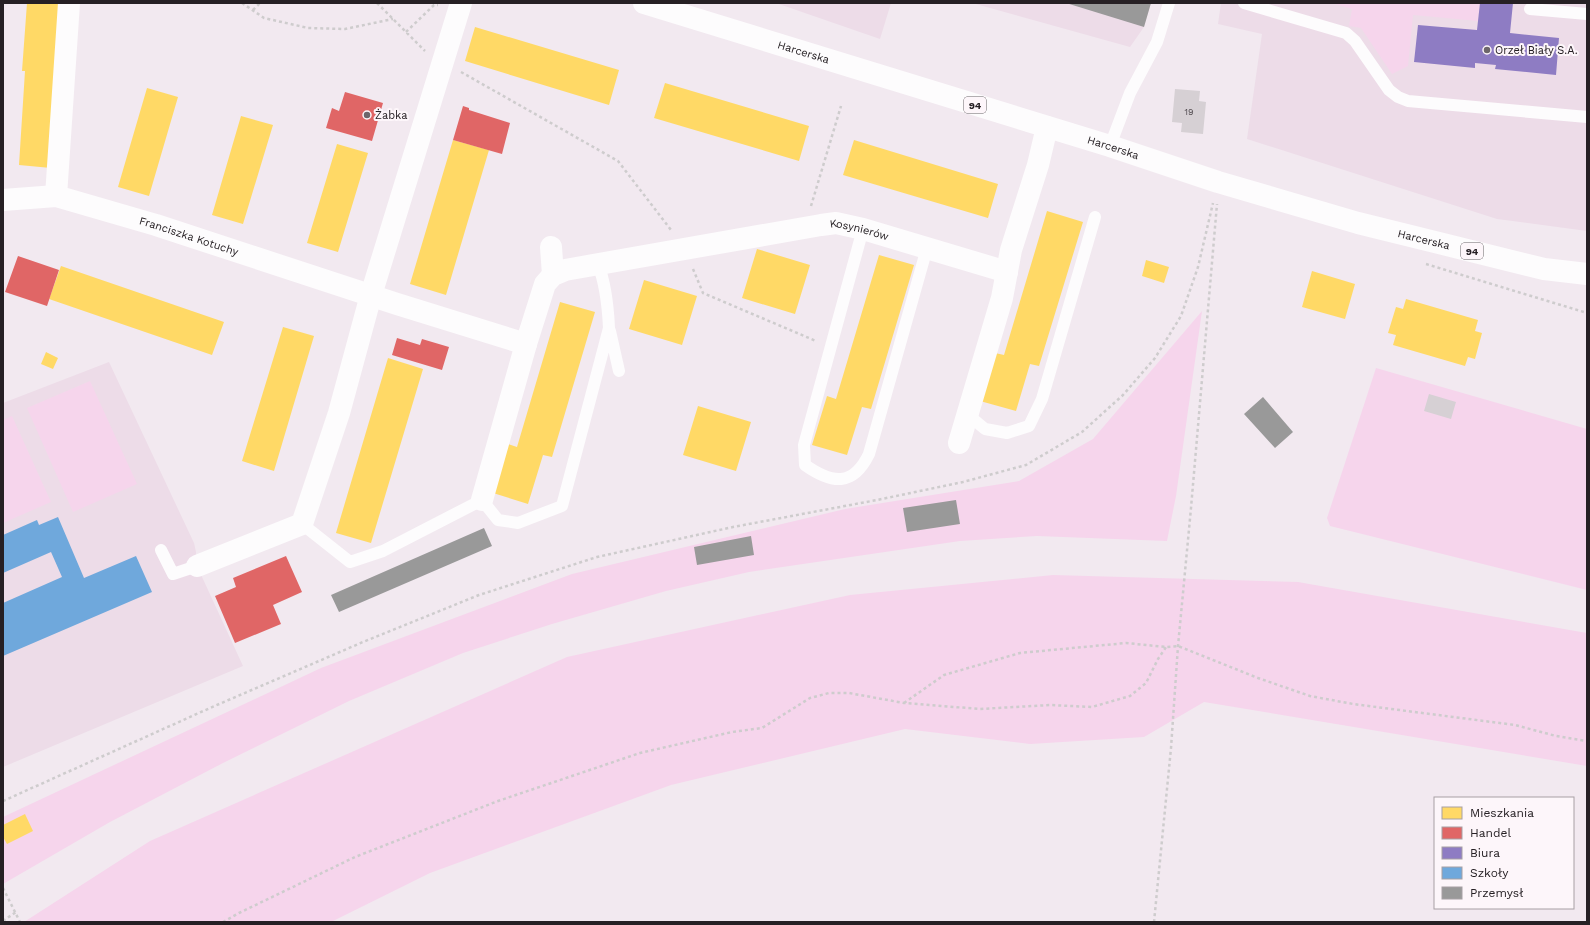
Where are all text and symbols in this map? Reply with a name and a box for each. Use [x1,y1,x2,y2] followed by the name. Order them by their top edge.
[776,38,831,67] street label: Harcerska
[1495,44,1578,57] place label: Orzeł Biały S.A.
[1482,45,1492,55] marker: Orzeł Biały S.A.
[964,97,986,113] road number: 94
[1184,107,1194,117] house number: 19
[375,108,407,122] place label: Żabka
[362,110,372,120] marker: Żabka
[1086,133,1141,162] street label: Harcerska
[138,214,240,259] street label: Franciszka Kotuchy
[829,217,890,243] street label: Kosynierów
[1396,227,1451,253] street label: Harcerska
[1461,243,1483,259] road number: 94
[1434,797,1574,909] legend
[1470,806,1534,820] text: Mieszkania
[1470,826,1511,840] text: Handel
[1470,846,1500,860] text: Biura
[1470,866,1509,880] text: Szkoły
[1470,886,1524,900] text: Przemysł

